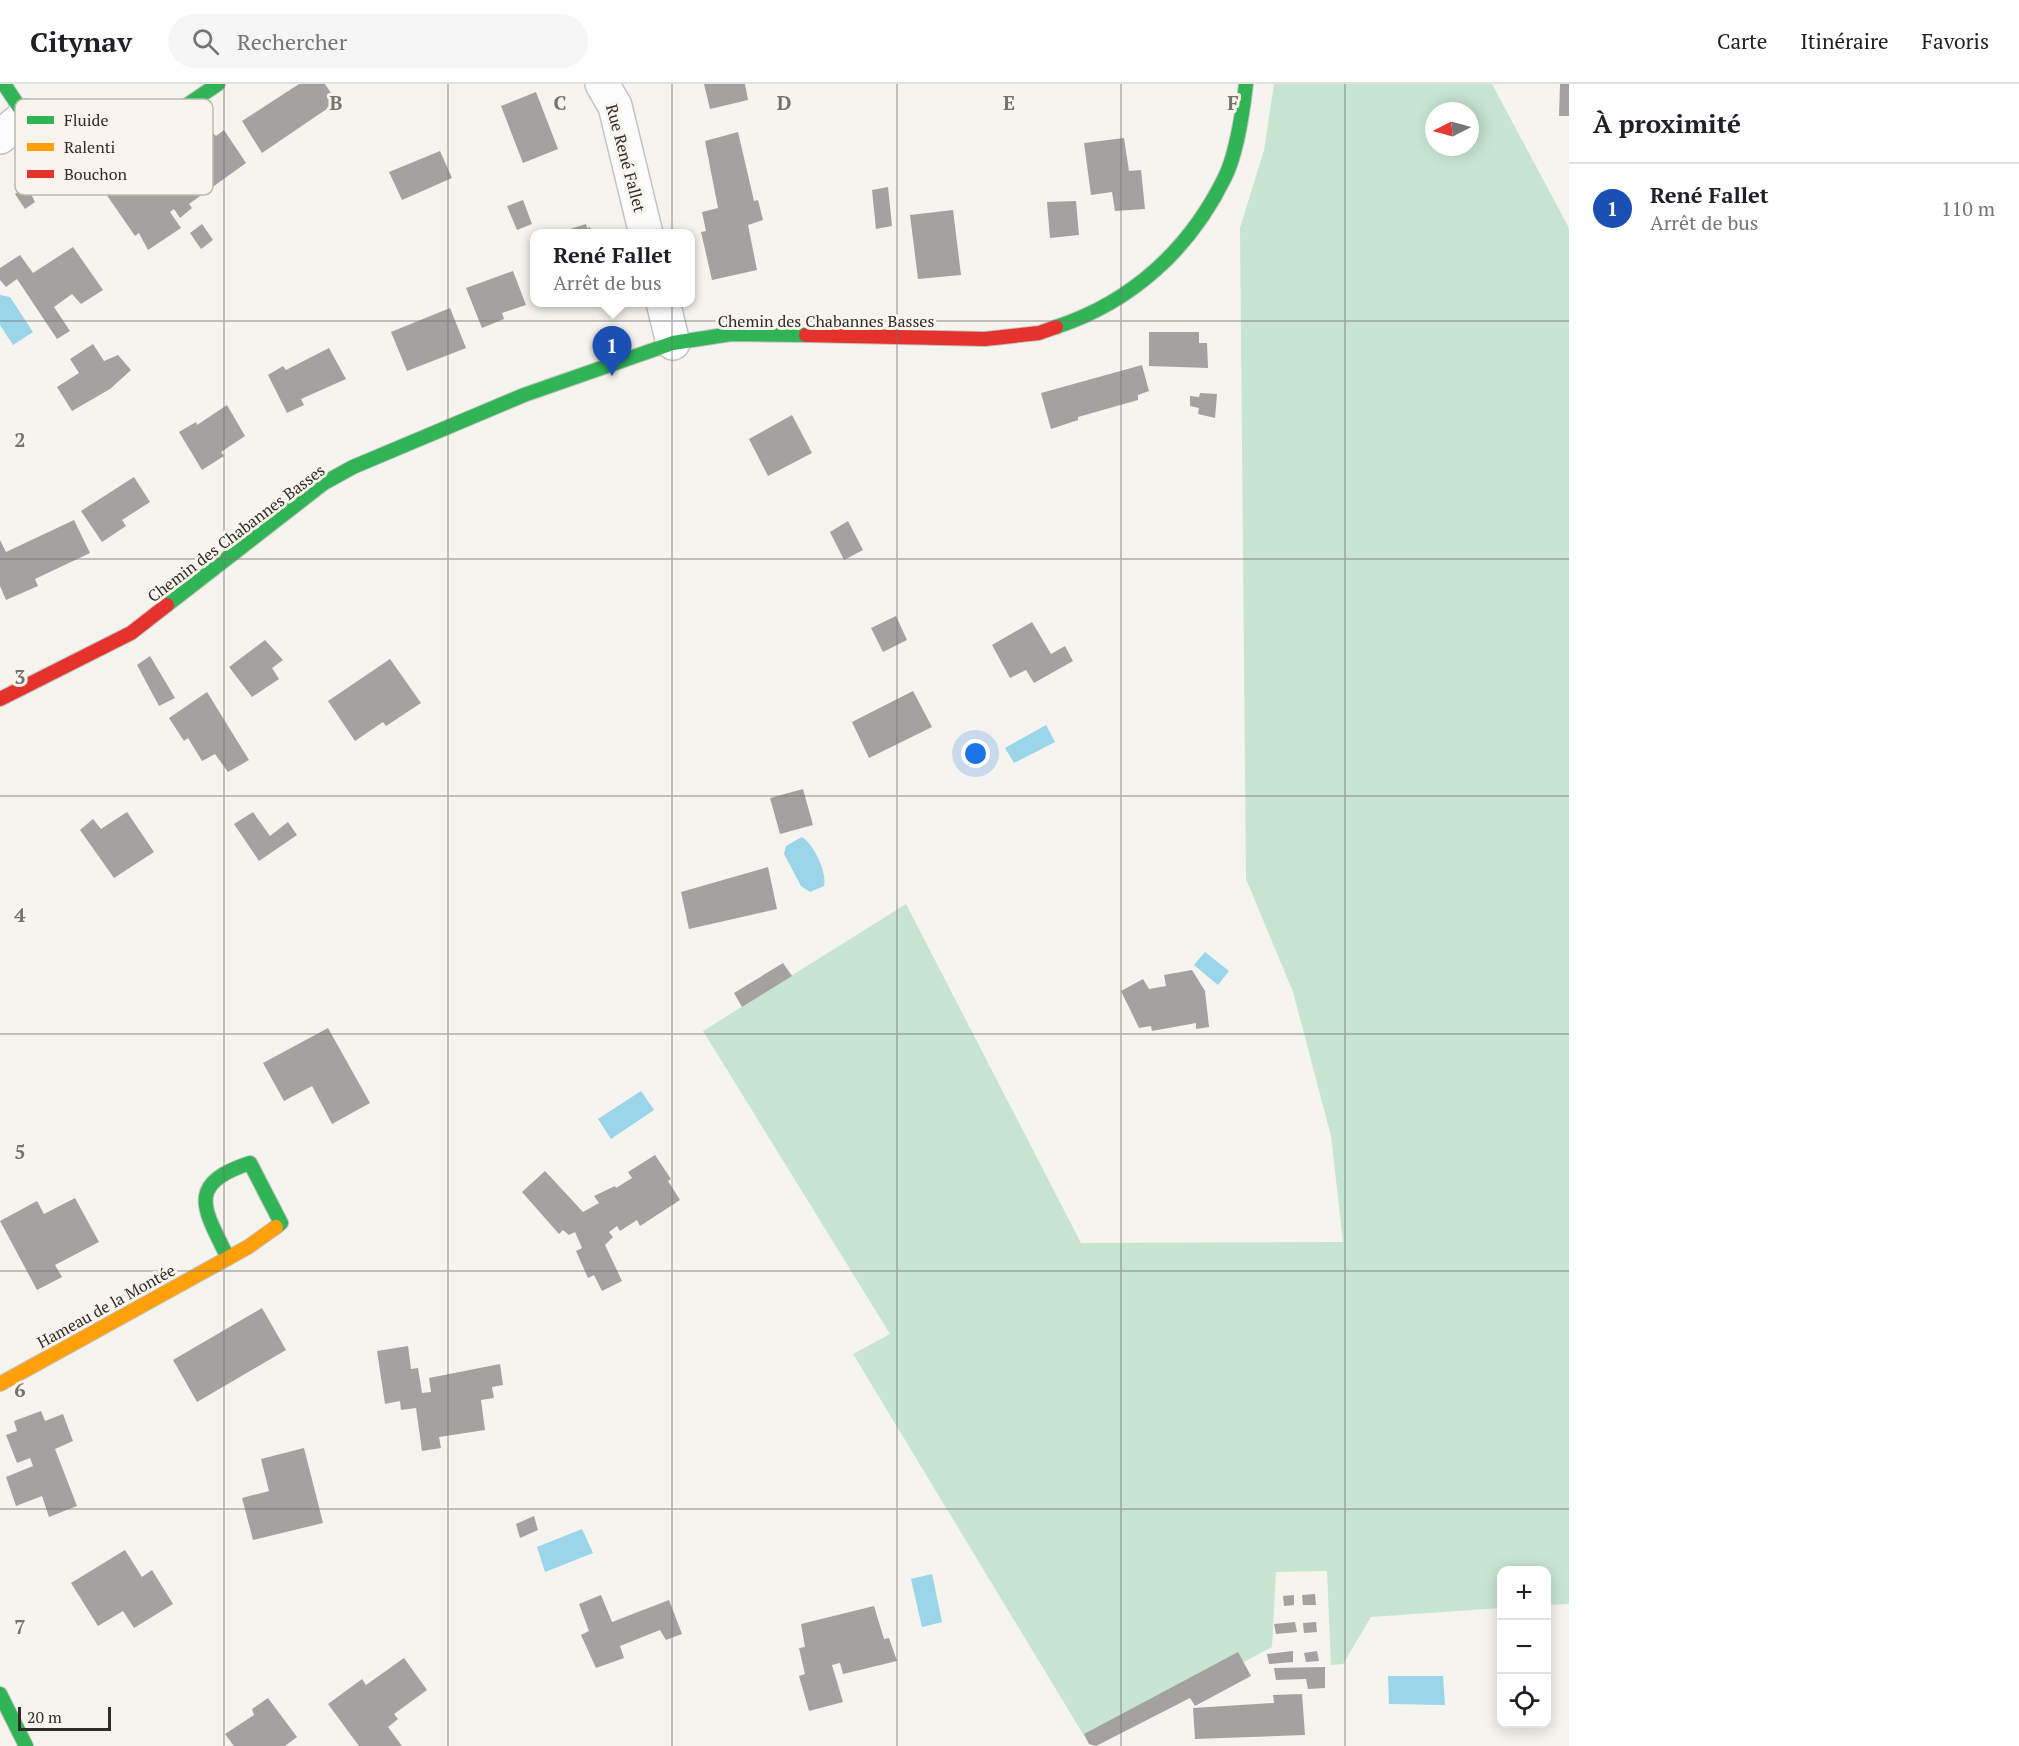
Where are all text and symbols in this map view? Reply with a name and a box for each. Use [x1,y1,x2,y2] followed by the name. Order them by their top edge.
[168,14,588,68] search box
[30,23,132,60] text: Citynav
[189,25,222,58] icon: search
[237,27,347,56] text: Rechercher
[1717,27,1767,55] text: Carte
[1800,27,1889,55] text: Itinéraire
[1922,27,1989,55] text: Favoris
[330,89,343,116] text: B
[553,89,567,116] text: C
[777,89,791,116] text: D
[1003,89,1015,116] text: E
[1227,89,1239,116] text: F
[15,99,213,195] legend
[601,101,651,215] street label: Rue René Fallet
[1425,102,1479,156] north arrow
[1593,106,1741,140] text: À proximité
[64,109,108,131] text: Fluide
[64,136,116,158] text: Ralenti
[64,163,128,185] text: Bouchon
[1650,180,1769,209] text: René Fallet
[1607,195,1618,222] text: 1
[1941,195,1995,222] text: 110 m
[1650,209,1758,236] text: Arrêt de bus
[530,229,695,307] popup
[553,240,672,269] text: René Fallet
[553,269,662,296] text: Arrêt de bus
[718,310,934,332] street label: Chemin des Chabannes Basses
[592,326,632,376] pin: 1
[14,426,26,453] text: 2
[143,459,329,607] street label: Chemin des Chabannes Basses
[14,663,26,690] text: 3
[961,739,990,768] your location
[14,901,26,928] text: 4
[14,1138,26,1165] text: 5
[33,1259,179,1353] street label: Hameau de la Montée
[14,1376,26,1403] text: 6
[1497,1566,1551,1728] map controls
[1497,1566,1551,1620] button: +
[14,1613,26,1640] text: 7
[1497,1620,1551,1674] button: −
[1497,1674,1551,1728] button: locate
[18,1704,111,1732] scale bar
[27,1706,62,1728] text: 20 m

